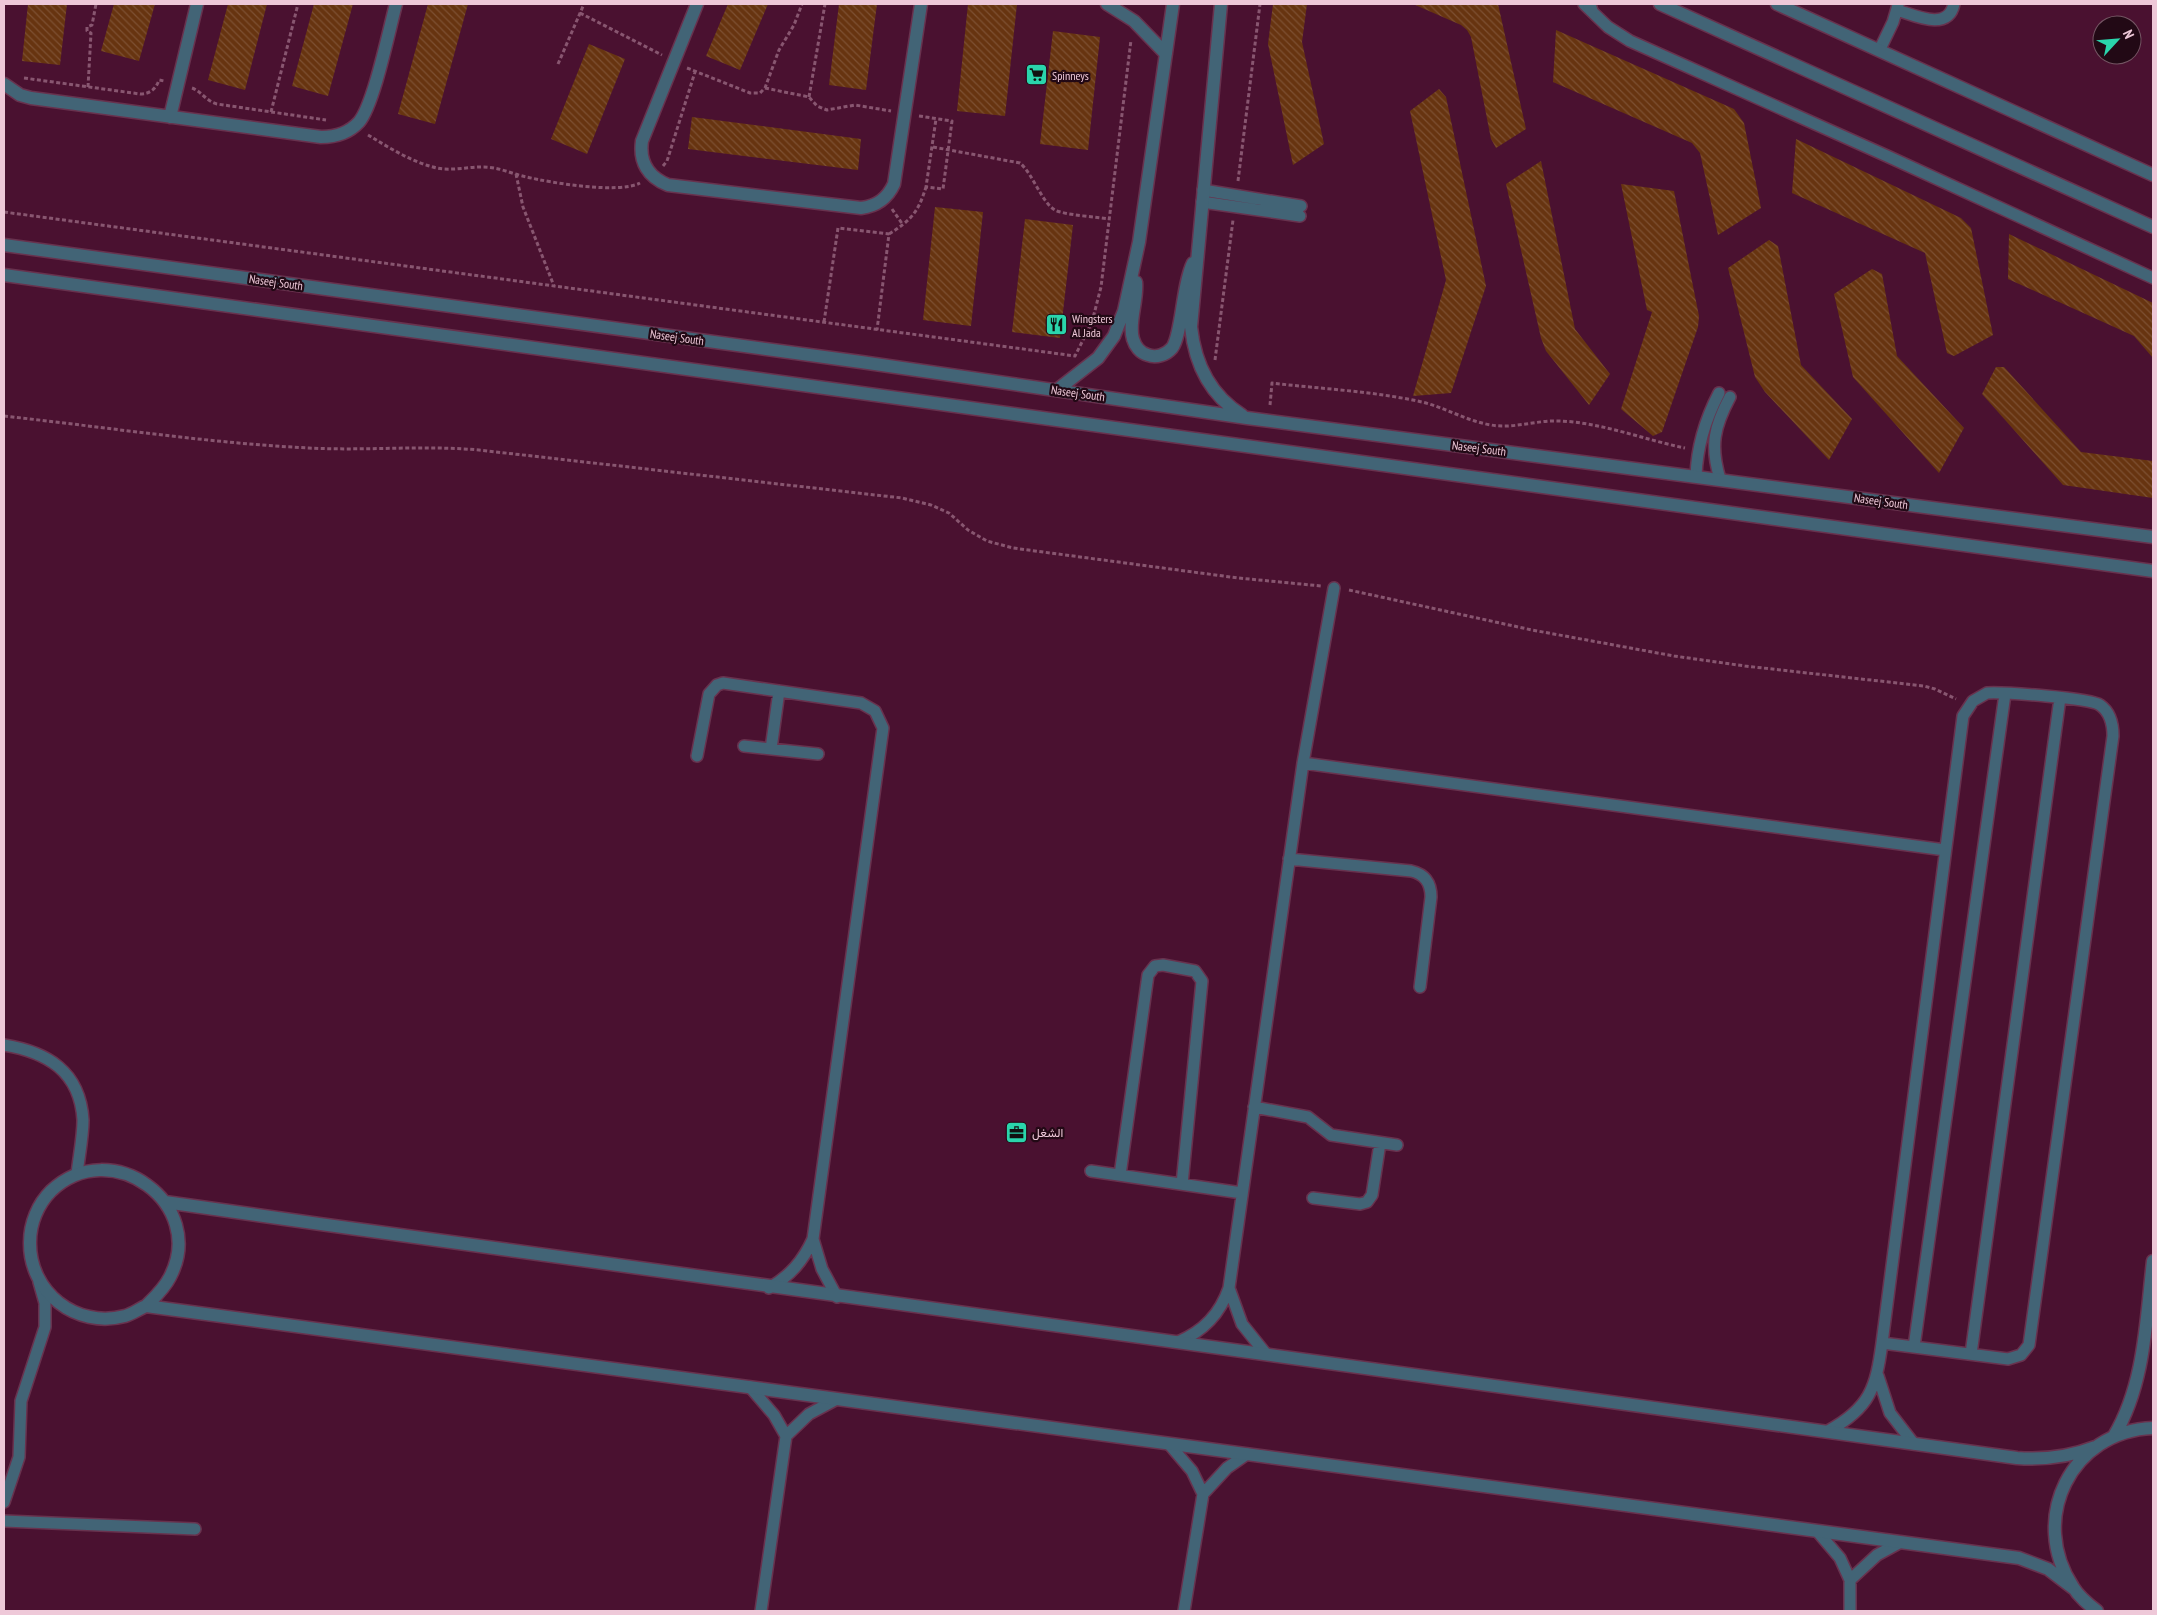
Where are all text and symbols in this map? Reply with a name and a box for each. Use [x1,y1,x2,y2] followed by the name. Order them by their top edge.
[2092,15,2142,65] north arrow
[2119,27,2138,42] text: N
[1024,63,1048,87] supermarket icon: Spinneys
[1052,68,1089,83] place label: Spinneys
[248,271,304,293] street label: Naseej South
[1072,311,1113,340] place label: Wingsters Al Jada
[1044,313,1068,337] restaurant icon: Wingsters Al Jada
[649,326,705,348] street label: Naseej South
[1050,382,1106,404] street label: Naseej South
[1451,437,1507,459] street label: Naseej South
[1853,490,1909,512] street label: Naseej South
[1004,1120,1028,1144] office icon: الشغل
[1032,1125,1063,1141] place label: الشغل

